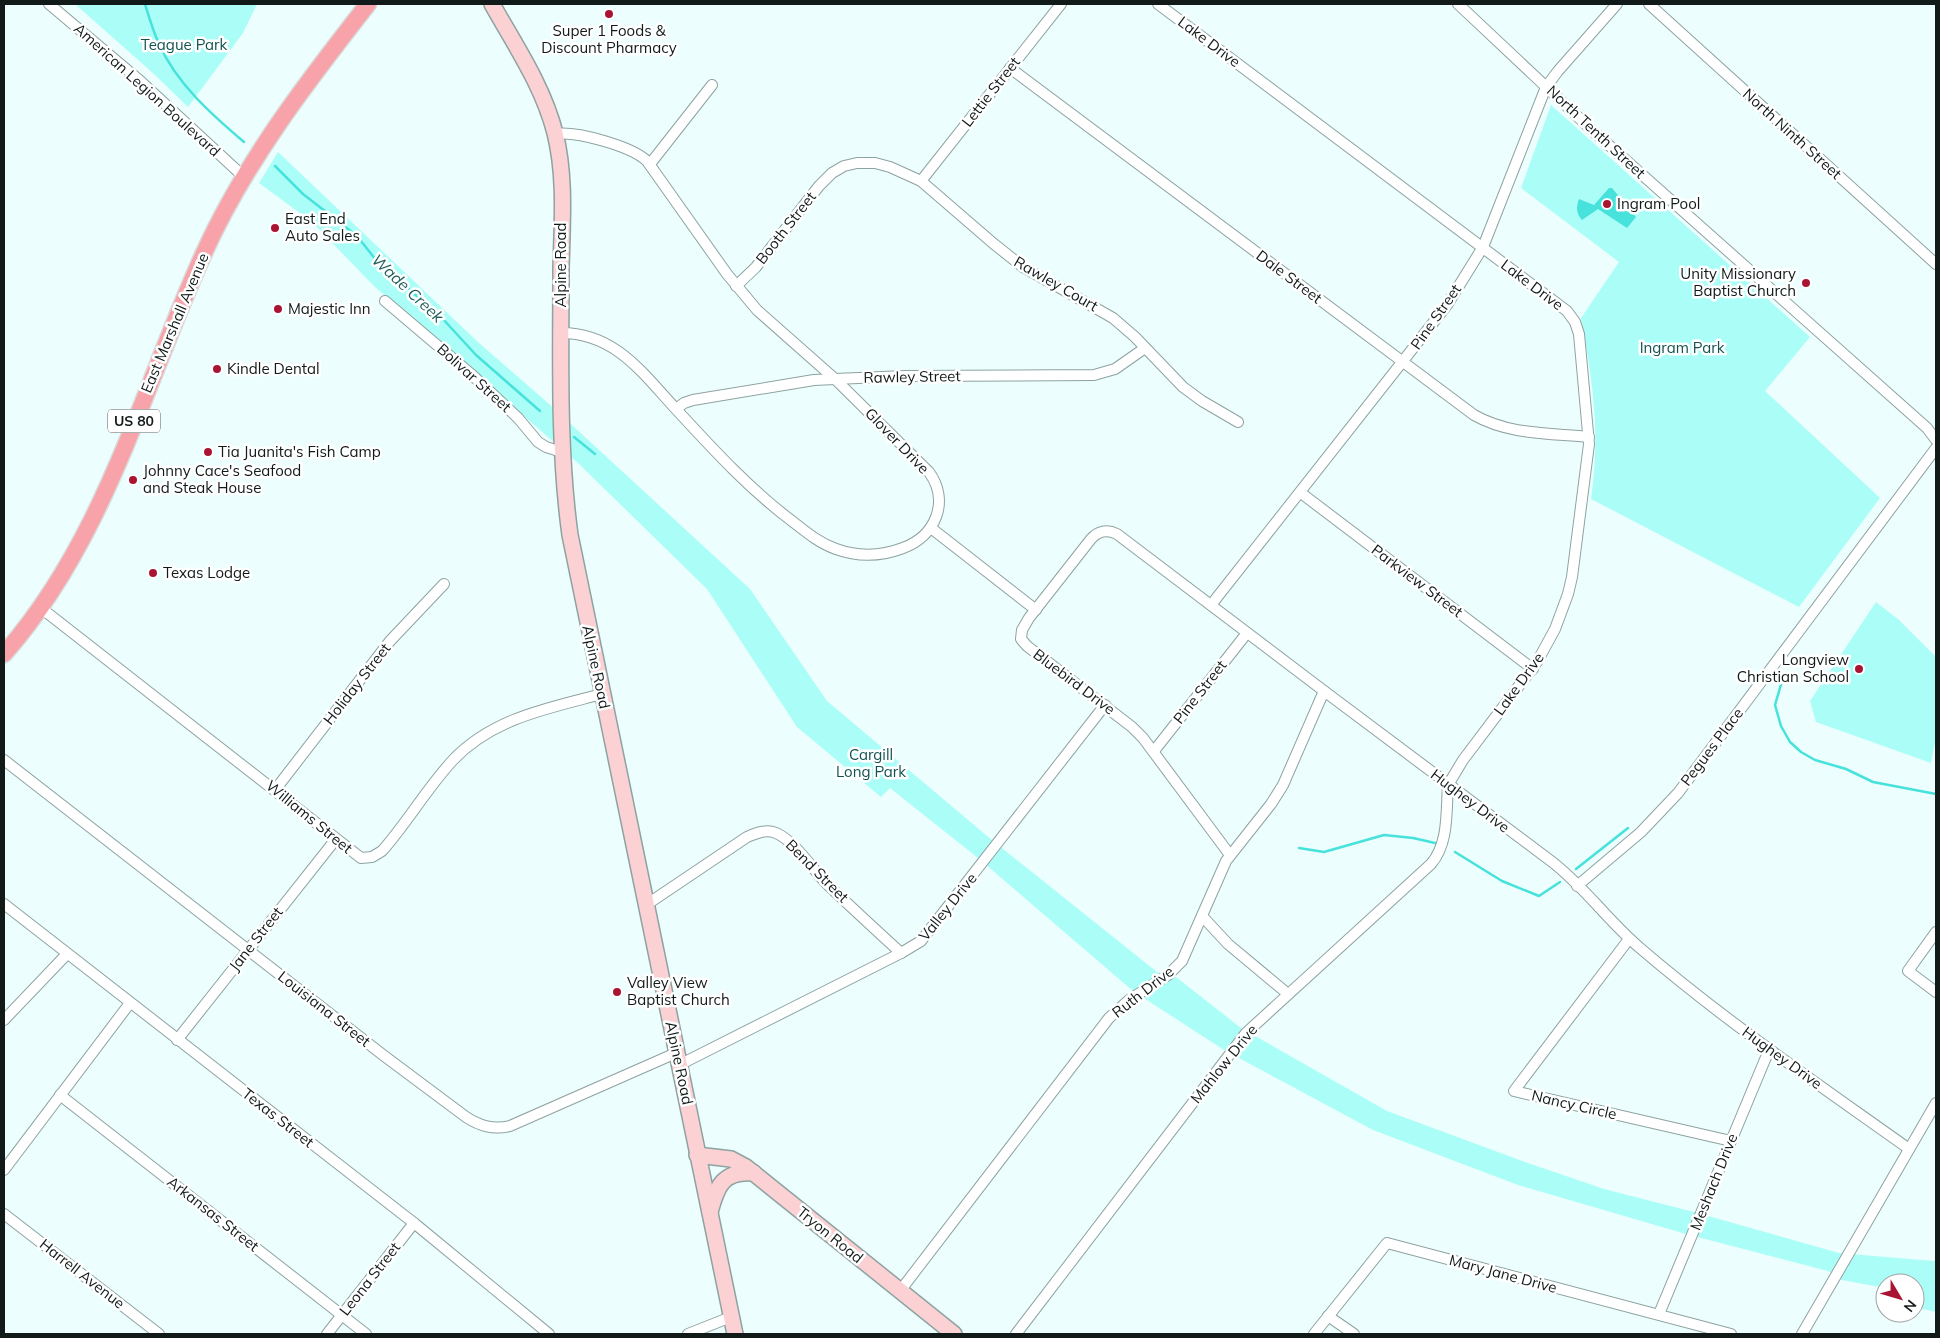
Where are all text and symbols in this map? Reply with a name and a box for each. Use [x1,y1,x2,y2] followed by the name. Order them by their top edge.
[603,8,615,20] marker: Super 1 Foods & Discount Pharmacy
[1174,12,1244,71] street label: Lake Drive
[70,19,225,161] street label: American Legion Boulevard
[541,21,677,57] place label: Super 1 Foods & Discount Pharmacy
[141,35,227,54] park label: Teague Park
[957,53,1024,131] street label: Lettie Street
[1543,81,1650,182] street label: North Tenth Street
[1739,84,1846,183] street label: North Ninth Street
[751,188,820,268] street label: Booth Street
[1617,194,1700,213] place label: Ingram Pool
[1601,198,1613,210] marker: Ingram Pool
[285,209,360,245] place label: East End Auto Sales
[269,222,281,234] marker: East End Auto Sales
[551,223,570,307] street label: Alpine Road
[1253,246,1326,307] street label: Dale Street
[136,250,213,396] street label: East Marshall Avenue
[368,250,449,327] water label: Wade Creek
[1011,252,1102,315] street label: Rawley Court
[1497,255,1567,314] street label: Lake Drive
[1680,264,1796,300] place label: Unity Missionary Baptist Church
[1800,277,1812,289] marker: Unity Missionary Baptist Church
[1406,280,1465,353] street label: Pine Street
[288,299,371,318] place label: Majestic Inn
[272,303,284,315] marker: Majestic Inn
[1640,338,1725,357] park label: Ingram Park
[433,339,515,416] street label: Bolivar Street
[227,359,320,378] place label: Kindle Dental
[211,363,223,375] marker: Kindle Dental
[863,366,961,387] street label: Rawley Street
[861,404,934,478] street label: Glover Drive
[108,410,160,432] road number: US 80
[218,442,381,461] place label: Tia Juanita's Fish Camp
[202,446,214,458] marker: Tia Juanita's Fish Camp
[143,461,301,497] place label: Johnny Cace's Seafood and Steak House
[127,474,139,486] marker: Johnny Cace's Seafood and Steak House
[1368,540,1467,621] street label: Parkview Street
[163,563,250,582] place label: Texas Lodge
[147,567,159,579] marker: Texas Lodge
[578,623,615,710] street label: Alpine Road
[319,639,394,728] street label: Holiday Street
[1030,645,1119,719] street label: Bluebird Drive
[1489,649,1548,719] street label: Lake Drive
[1737,650,1849,686] place label: Longview Christian School
[1169,656,1230,727] street label: Pine Street
[1853,663,1865,675] marker: Longview Christian School
[1676,704,1747,789] street label: Pegues Place
[836,745,906,781] park label: Cargill Long Park
[1427,765,1514,837] street label: Hughey Drive
[262,776,356,857] street label: Williams Street
[782,835,853,906] street label: Bend Street
[914,869,981,945] street label: Valley Drive
[225,903,287,975] street label: Jane Street
[1108,962,1177,1022] street label: Ruth Drive
[274,967,374,1051] street label: Louisiana Street
[627,973,730,1009] place label: Valley View Baptist Church
[611,986,623,998] marker: Valley View Baptist Church
[661,1019,698,1106] street label: Alpine Road
[1186,1020,1261,1107] street label: Mahlow Drive
[1739,1022,1826,1093] street label: Hughey Drive
[239,1084,318,1152] street label: Texas Street
[1530,1086,1618,1124] street label: Nancy Circle
[1686,1131,1742,1233] street label: Meshach Drive
[164,1172,263,1255] street label: Arkansas Street
[793,1202,867,1267] street label: Tryon Road
[36,1234,129,1313] street label: Harrell Avenue
[335,1238,404,1319] street label: Leona Street
[1447,1250,1559,1297] street label: Mary Jane Drive
[1875,1273,1925,1323] north arrow
[1900,1296,1921,1316] text: N

